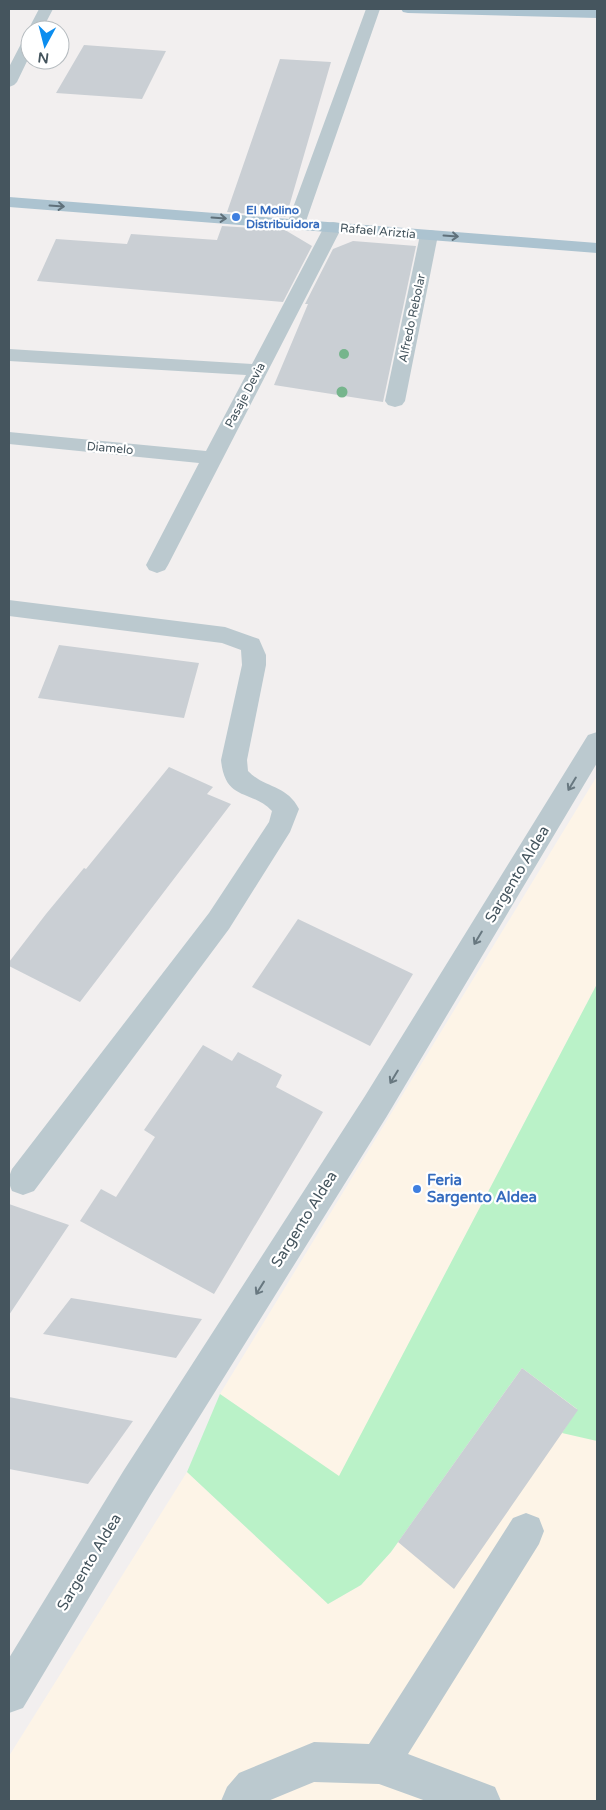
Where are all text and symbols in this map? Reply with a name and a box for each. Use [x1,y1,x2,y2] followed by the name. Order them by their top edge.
[20,20,70,70] north arrow
[37,48,50,67] text: N
[49,201,65,210] one-way arrow
[246,203,320,231] place label: El Molino Distribuidora
[230,211,242,223] marker: El Molino Distribuidora
[211,214,227,223] one-way arrow
[340,221,416,241] street label: Rafael Ariztía
[443,232,459,241] one-way arrow
[396,272,428,364] street label: Alfredo Rebolar
[222,360,268,430] street label: Pasaje Devia
[86,439,134,457] street label: Diamelo
[566,777,576,791] one-way arrow
[481,822,553,926] street label: Sargento Aldea
[473,930,483,944] one-way arrow
[388,1069,398,1083] one-way arrow
[267,1168,341,1270] street label: Sargento Aldea
[427,1171,537,1207] place label: Feria Sargento Aldea
[411,1183,423,1195] marker: Feria Sargento Aldea
[255,1281,266,1295] one-way arrow
[53,1510,125,1614] street label: Sargento Aldea

